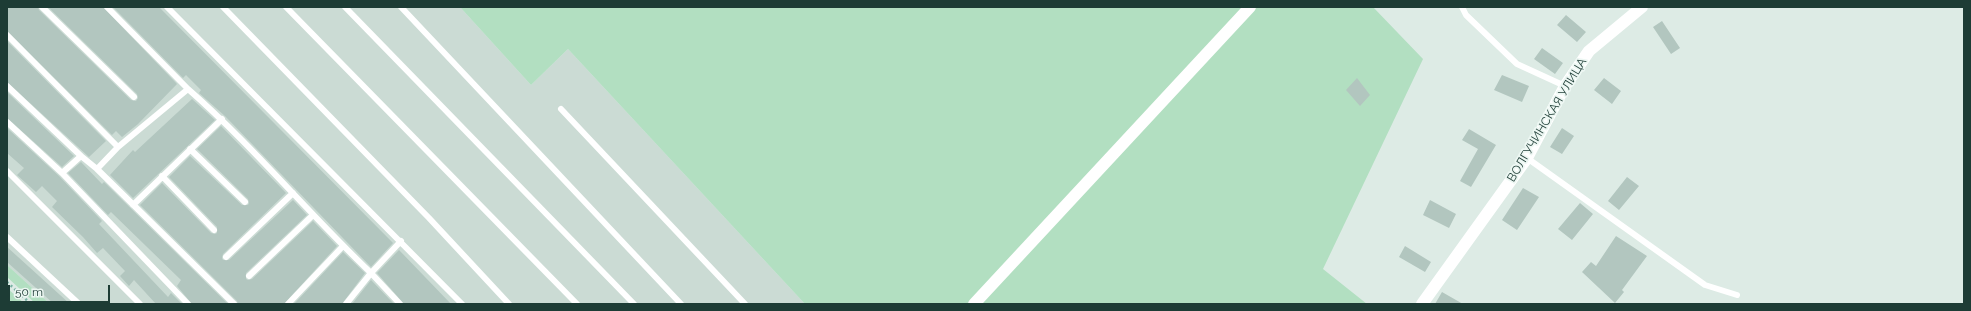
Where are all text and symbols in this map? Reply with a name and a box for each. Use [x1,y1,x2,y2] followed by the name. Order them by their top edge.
[1504,56,1590,184] street label: ВОЛГУЧИНСКАЯ УЛИЦА
[10,277,112,303] scale bar
[15,285,43,299] text: 50 m

